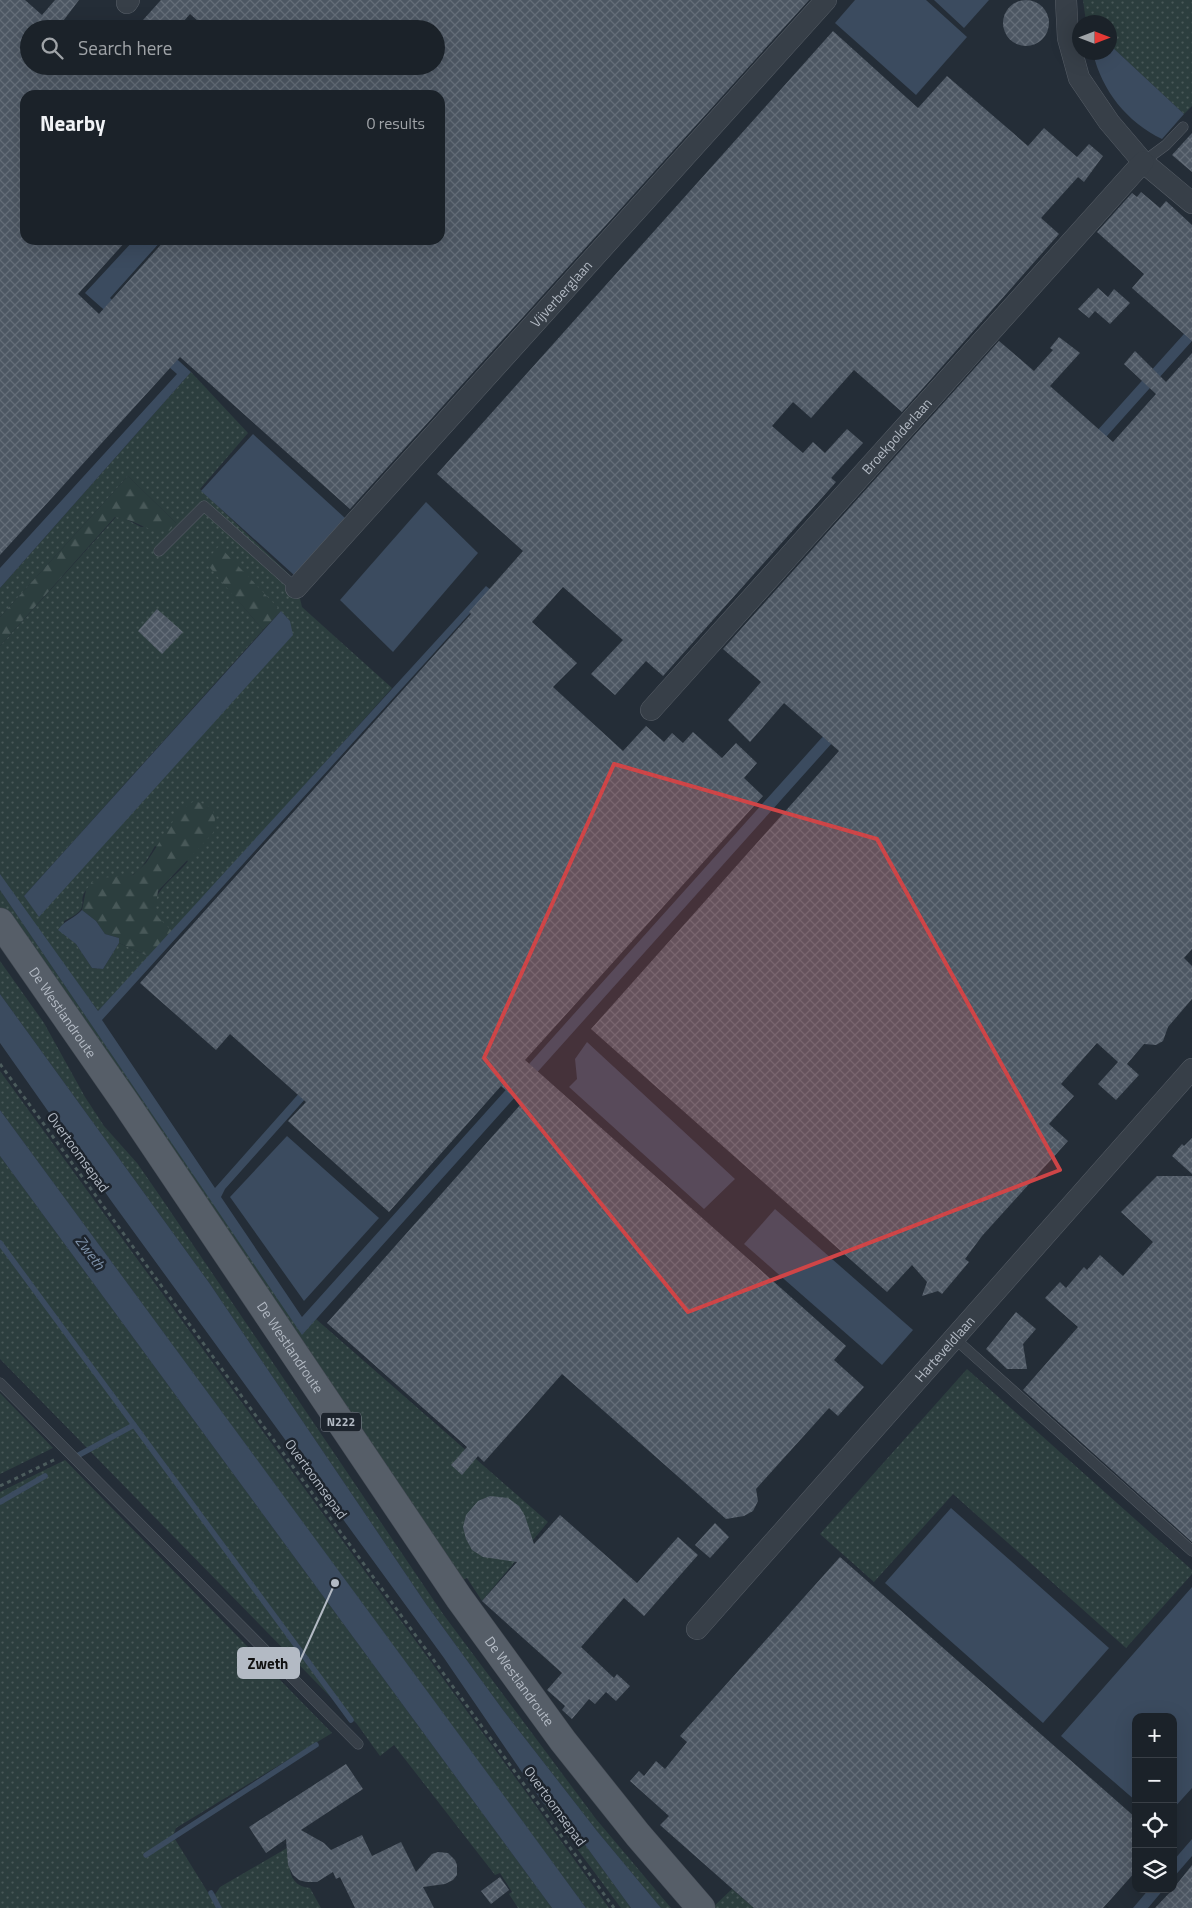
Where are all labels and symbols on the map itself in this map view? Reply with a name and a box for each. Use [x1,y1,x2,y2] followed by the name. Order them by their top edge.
[1072,15,1117,60] north arrow
[525,255,597,332] street label: Vijverberglaan
[856,393,937,479] street label: Broekpolderlaan
[24,962,102,1062] street label: De Westlandroute
[42,1107,115,1196] street label: Overtoomsepad
[70,1231,111,1275] water label: Zweth
[252,1297,329,1397] street label: De Westlandroute
[909,1311,979,1386] street label: Harteveldlaan
[321,1412,361,1431] road number: N222
[280,1434,353,1523] street label: Overtoomsepad
[480,1632,560,1730] street label: De Westlandroute
[238,1648,299,1678] callout: Zweth
[248,1652,288,1675] text: Zweth
[519,1761,592,1850] street label: Overtoomsepad

